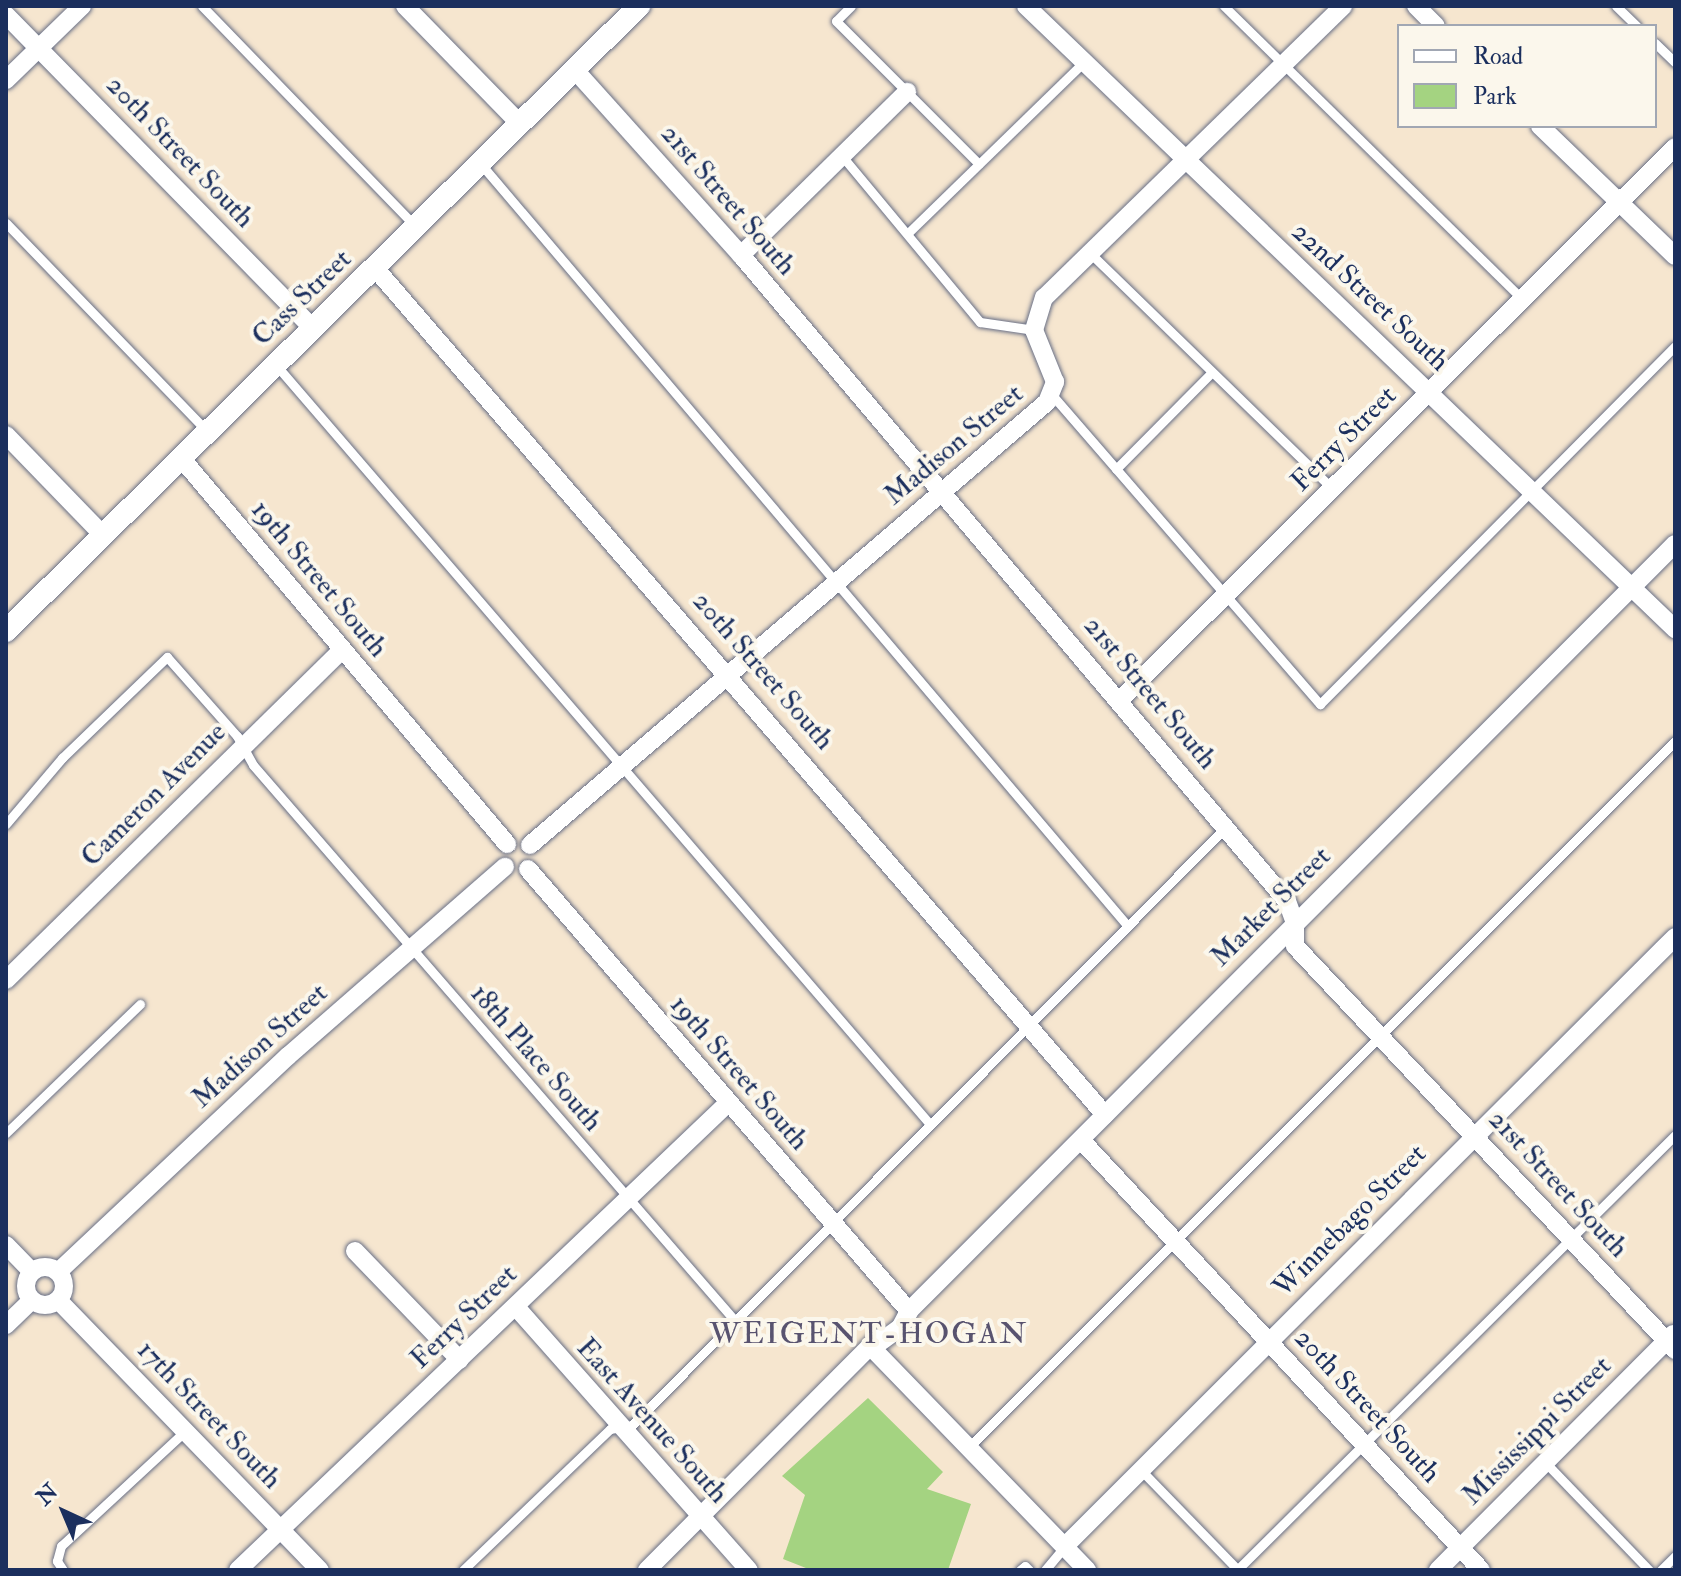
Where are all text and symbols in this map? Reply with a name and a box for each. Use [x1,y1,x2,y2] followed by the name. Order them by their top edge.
[1397,24,1657,128] legend
[1473,41,1523,72] text: Road
[99,69,261,235] street label: 20th Street South
[1473,81,1517,112] text: Park
[653,118,803,282] street label: 21st Street South
[1284,215,1456,379] street label: 22nd Street South
[246,243,358,353] street label: Cass Street
[878,377,1030,513] street label: Madison Street
[1284,379,1404,499] street label: Ferry Street
[244,494,394,664] street label: 19th Street South
[685,585,841,757] street label: 20th Street South
[1076,610,1224,776] street label: 21st Street South
[75,716,233,874] street label: Cameron Avenue
[1204,840,1338,974] street label: Market Street
[185,976,335,1116] street label: Madison Street
[463,978,609,1138] street label: 18th Place South
[663,989,815,1157] street label: 19th Street South
[1481,1103,1635,1265] street label: 21st Street South
[1267,1138,1433,1304] street label: Winnebago Street
[404,1258,524,1376] street label: Ferry Street
[710,1316,1028,1352] district label: WEIGENT-HOGAN
[1287,1322,1447,1490] street label: 20th Street South
[569,1332,735,1510] street label: East Avenue South
[130,1334,288,1496] street label: 17th Street South
[1456,1350,1618,1512] street label: Mississippi Street
[24,1472,104,1552] north arrow
[31,1478,64,1512] text: N

